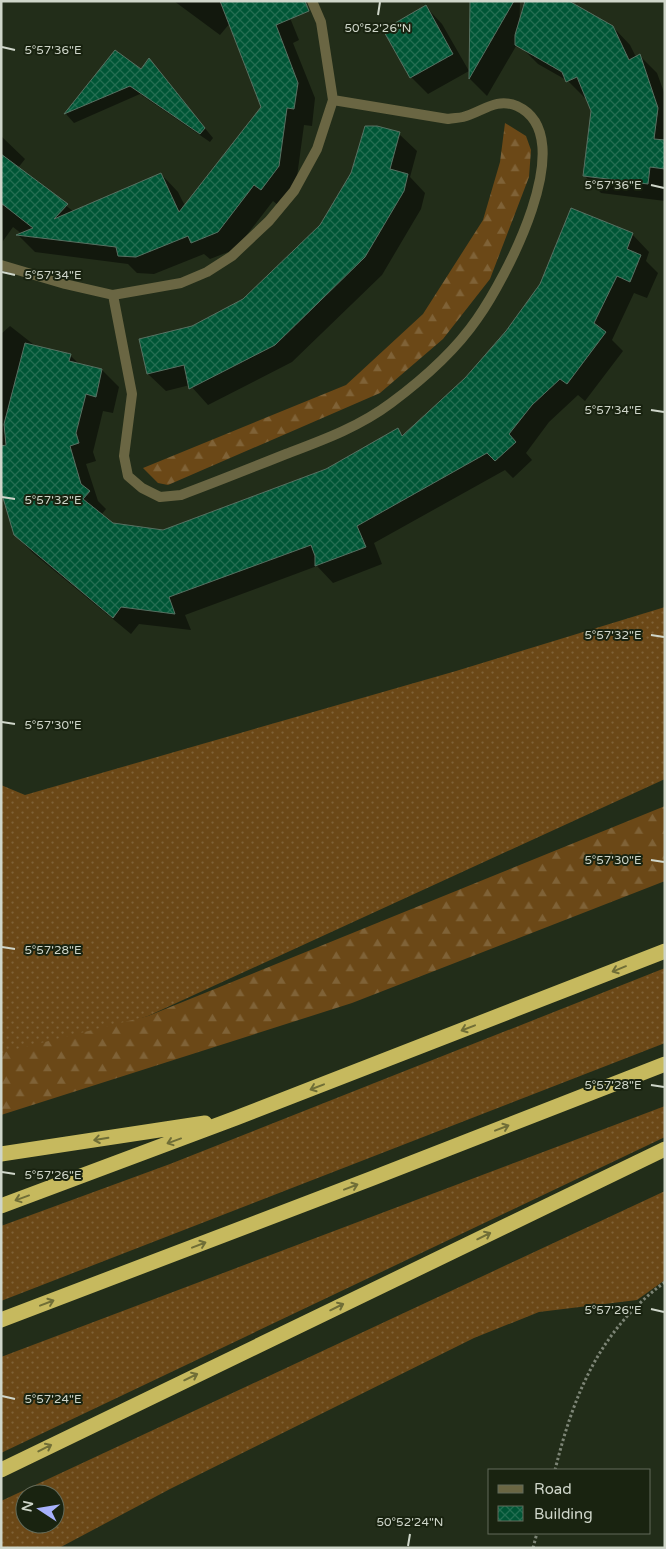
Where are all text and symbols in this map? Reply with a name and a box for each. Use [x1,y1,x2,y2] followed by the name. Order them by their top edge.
[345,21,412,35] text: 50°52'26"N
[24,43,82,57] text: 5°57'36"E
[584,178,642,192] text: 5°57'36"E
[24,268,82,282] text: 5°57'34"E
[584,403,642,417] text: 5°57'34"E
[24,493,82,507] text: 5°57'32"E
[584,628,642,642] text: 5°57'32"E
[24,718,82,732] text: 5°57'30"E
[584,853,642,867] text: 5°57'30"E
[24,943,82,957] text: 5°57'28"E
[612,965,628,974] one-way arrow
[461,1024,476,1033] one-way arrow
[584,1078,642,1092] text: 5°57'28"E
[309,1083,325,1092] one-way arrow
[494,1123,509,1132] one-way arrow
[94,1134,110,1144] one-way arrow
[167,1137,182,1146] one-way arrow
[24,1168,82,1182] text: 5°57'26"E
[342,1182,358,1191] one-way arrow
[14,1194,30,1203] one-way arrow
[476,1231,491,1241] one-way arrow
[190,1240,206,1249] one-way arrow
[39,1298,54,1307] one-way arrow
[330,1302,345,1312] one-way arrow
[584,1303,642,1317] text: 5°57'26"E
[183,1372,198,1382] one-way arrow
[24,1392,82,1406] text: 5°57'24"E
[37,1443,52,1453] one-way arrow
[488,1469,651,1534] legend
[534,1480,572,1498] text: Road
[15,1484,65,1534] north arrow
[18,1499,37,1514] text: N
[534,1505,593,1523] text: Building
[377,1515,444,1529] text: 50°52'24"N

